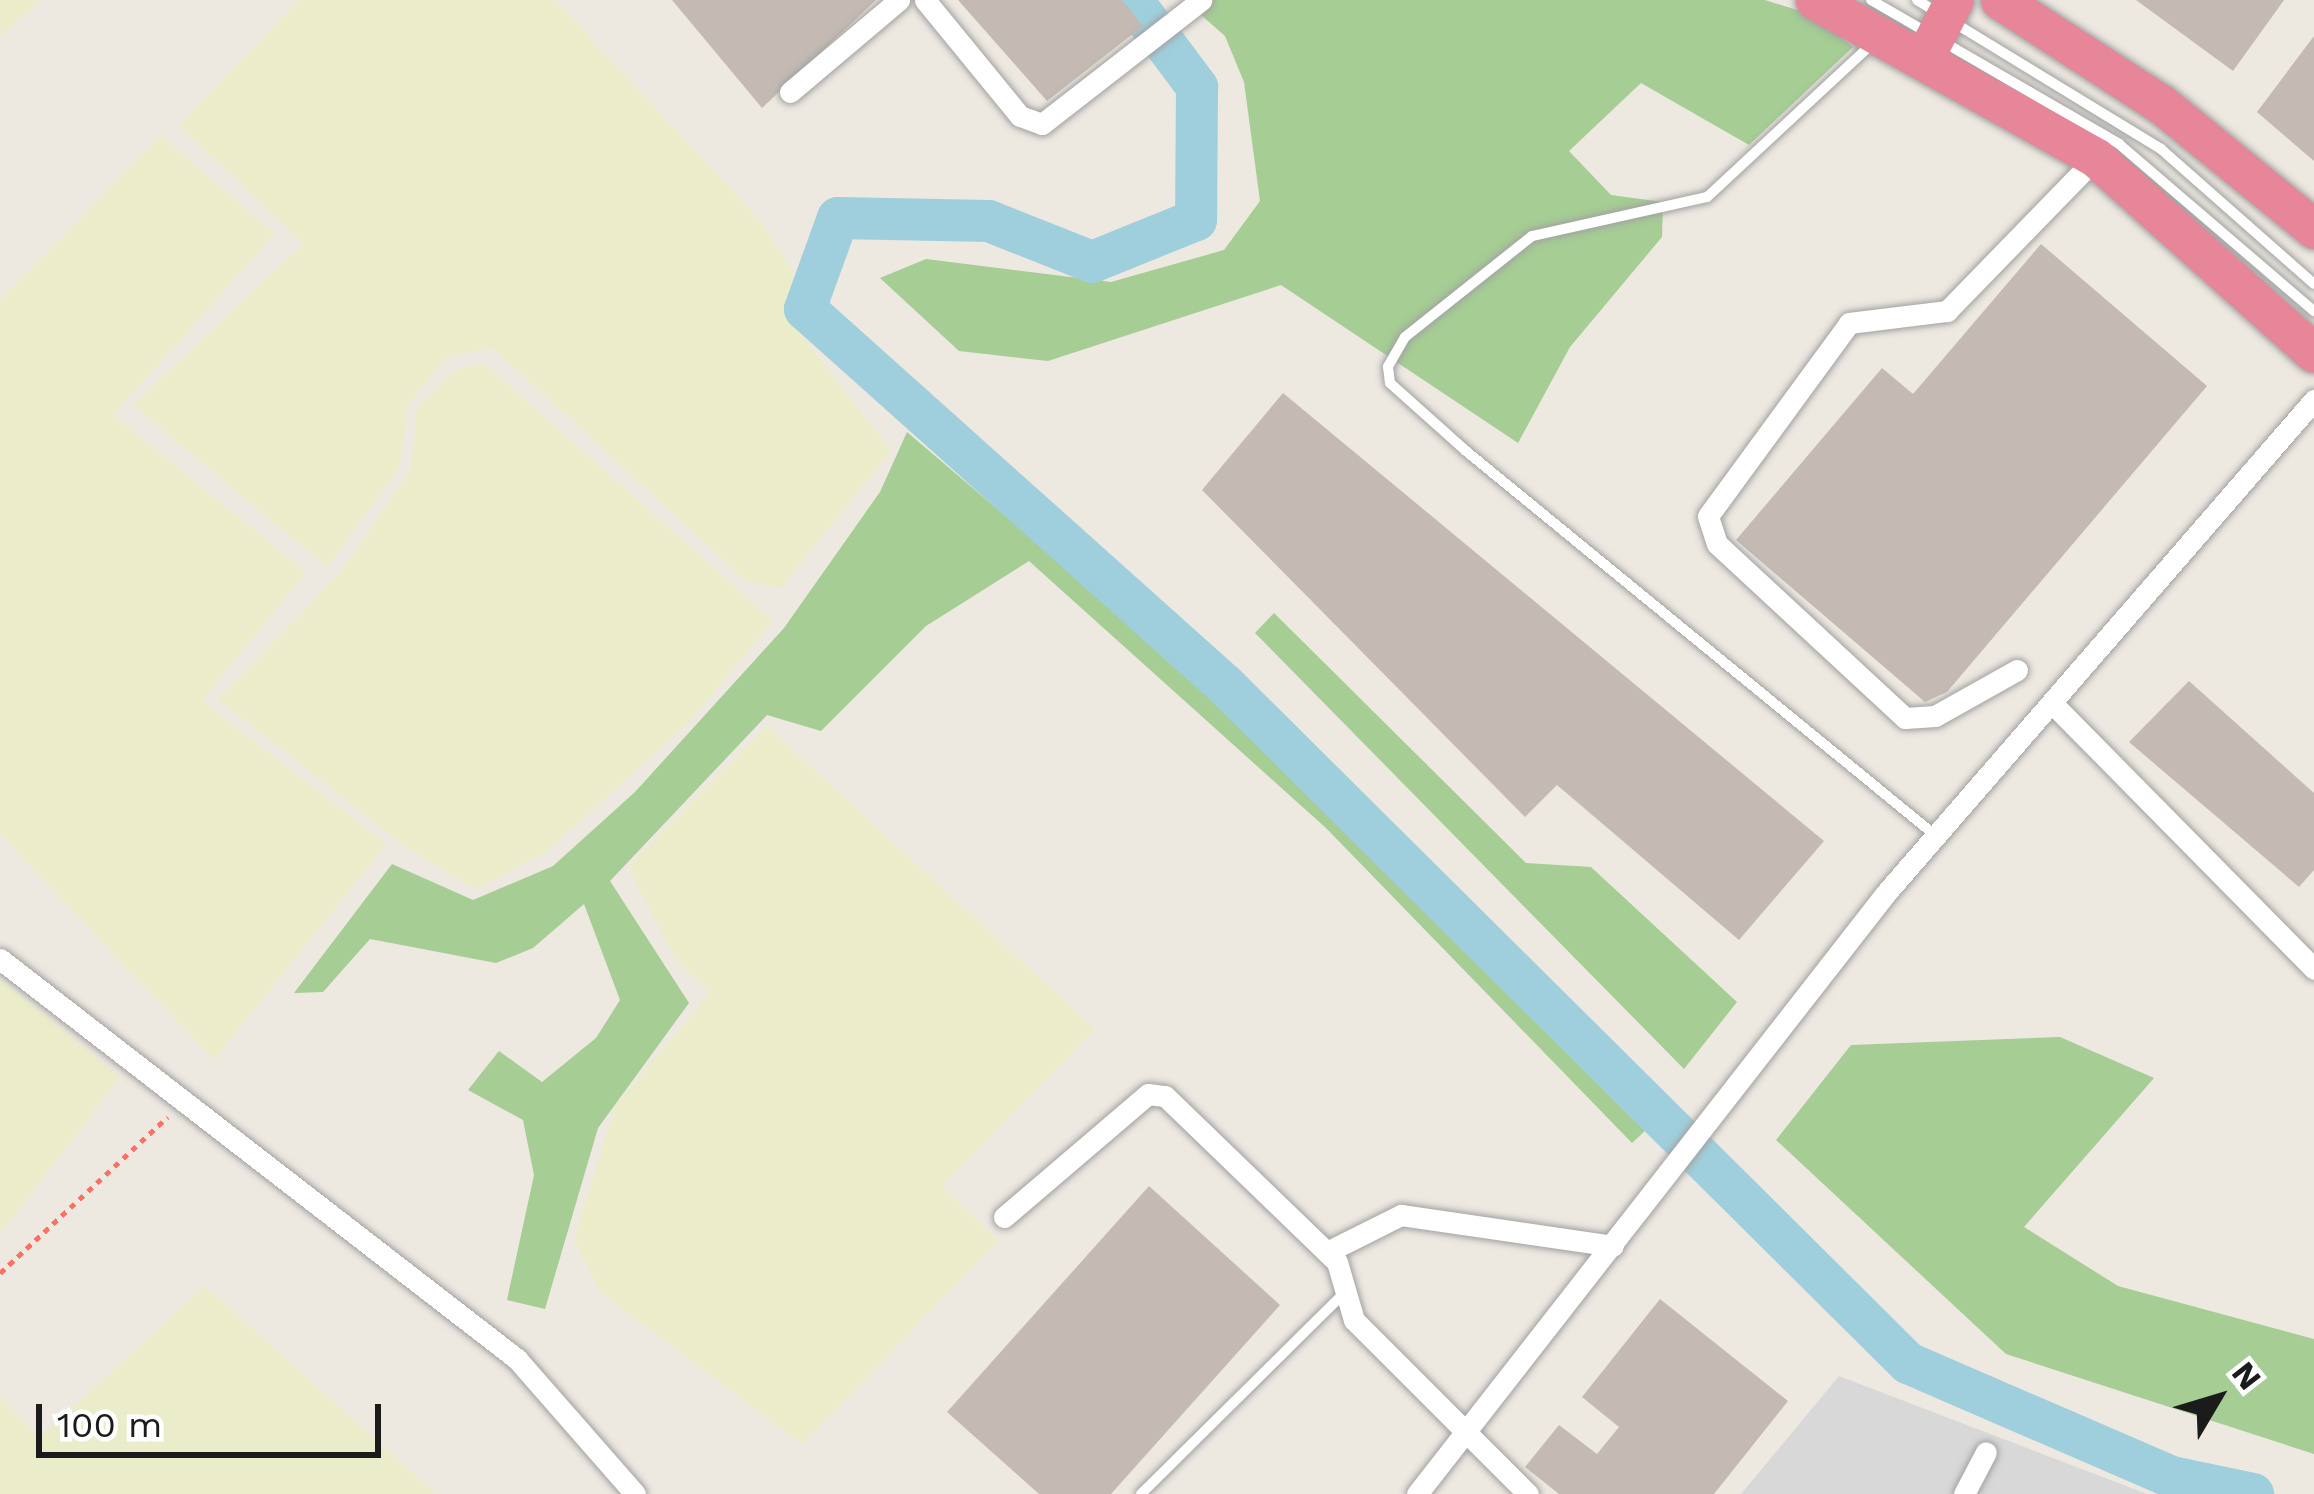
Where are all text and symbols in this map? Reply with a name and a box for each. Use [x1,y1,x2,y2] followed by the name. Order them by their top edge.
[2158,1338,2278,1458] north arrow
[2224,1354,2270,1397] text: N
[42,1380,387,1454] scale bar
[57,1404,162,1446] text: 100 m

